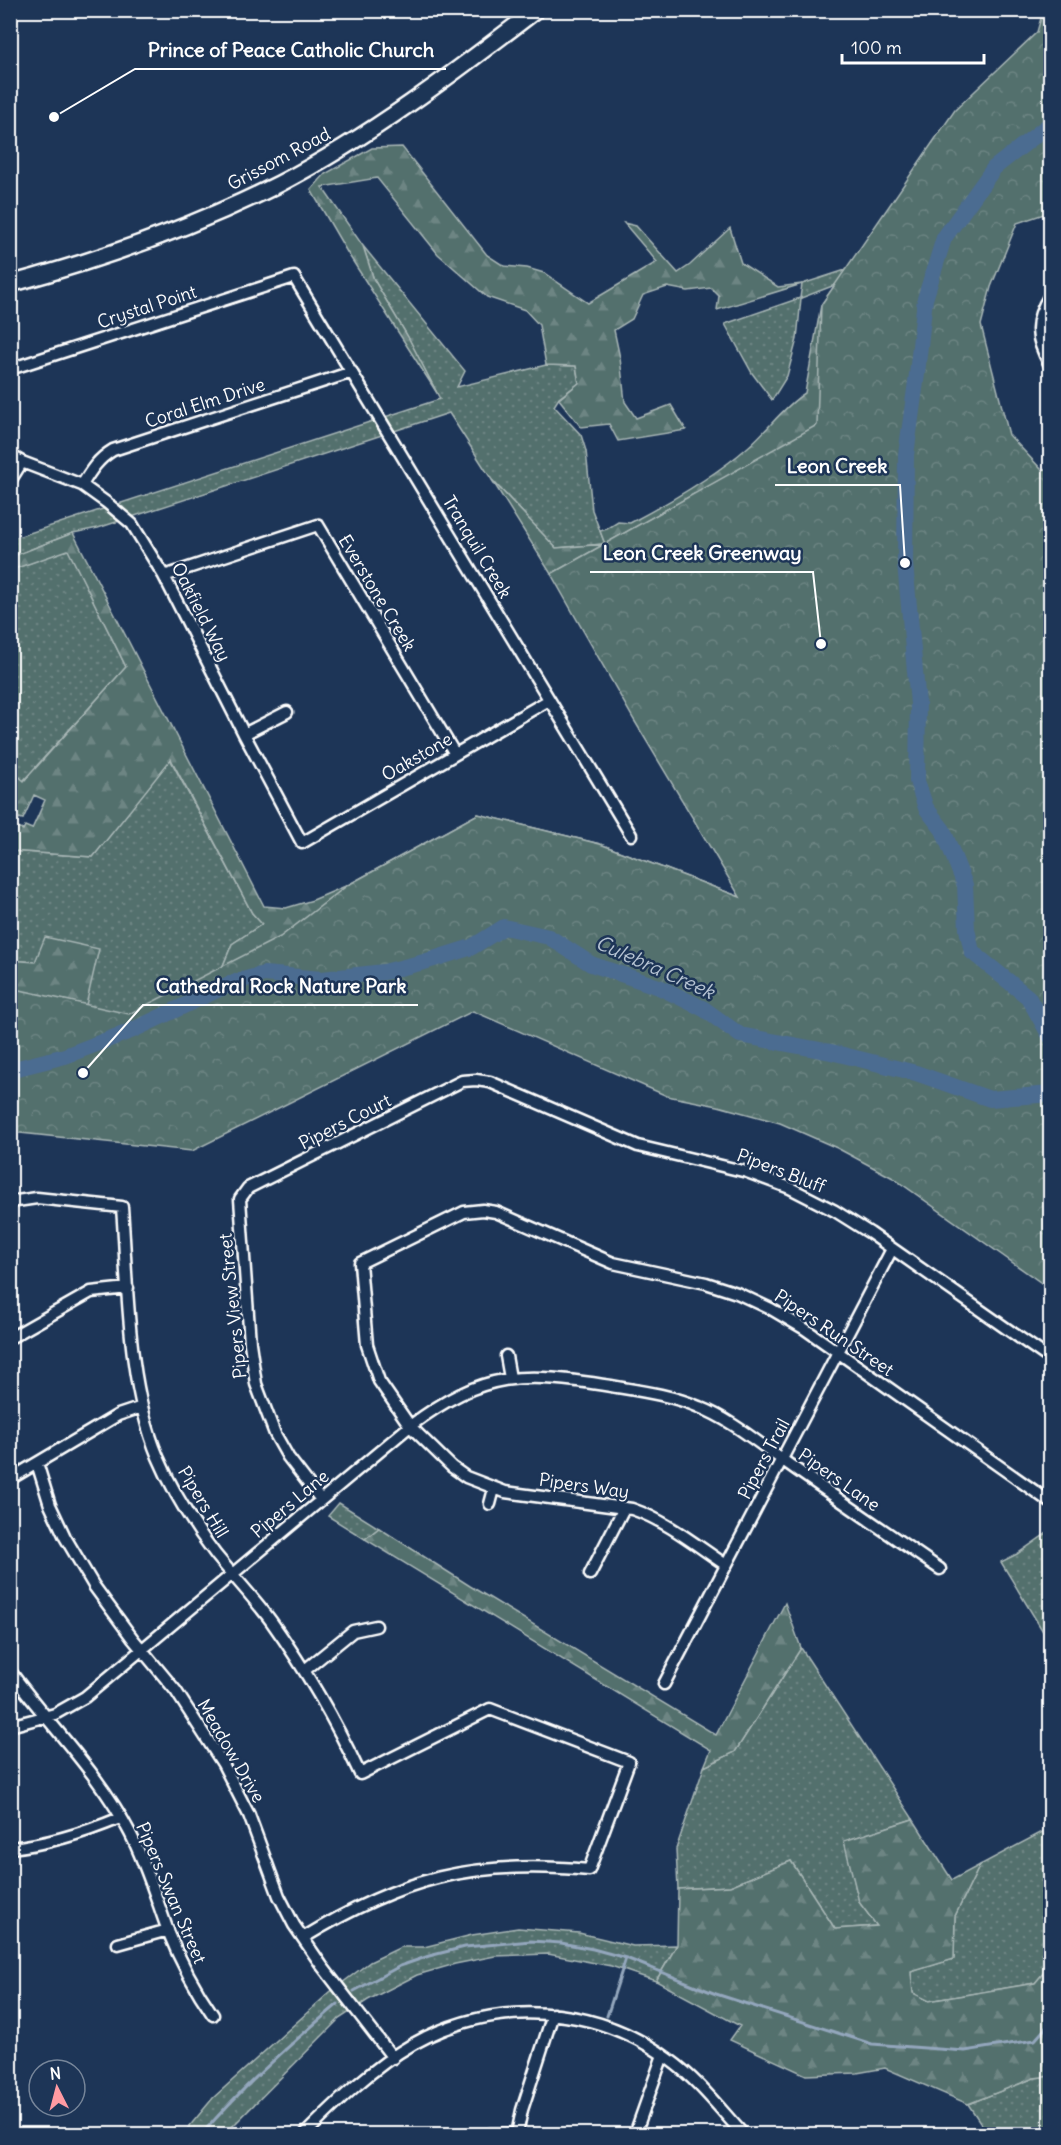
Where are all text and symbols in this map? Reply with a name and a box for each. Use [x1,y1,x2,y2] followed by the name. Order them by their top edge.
[842,27,984,65] scale bar
[135,31,446,69] callout: Prince of Peace Catholic Church
[851,36,902,59] text: 100 m
[148,37,435,62] text: Prince of Peace Catholic Church
[223,122,334,195] street label: Grissom Road
[94,280,199,333] street label: Crystal Point
[142,372,268,433] street label: Coral Elm Drive
[775,447,900,485] callout: Leon Creek
[787,453,887,478] text: Leon Creek
[438,491,517,602] street label: Tranquil Creek
[334,530,421,655] street label: Everstone Creek
[590,534,813,572] callout: Leon Creek Greenway
[602,540,802,565] text: Leon Creek Greenway
[167,558,236,665] street label: Oakfield Way
[377,727,456,786] street label: Oakstone
[592,929,720,1005] water label: Culebra Creek
[143,967,418,1005] callout: Cathedral Rock Nature Park
[156,973,406,998] text: Cathedral Rock Nature Park
[295,1089,395,1155] street label: Pipers Court
[734,1143,830,1198] street label: Pipers Bluff
[213,1232,252,1380] street label: Pipers View Street
[770,1284,898,1381] street label: Pipers Run Street
[733,1414,794,1503] street label: Pipers Trail
[794,1443,885,1516] street label: Pipers Lane
[173,1462,234,1542] street label: Pipers Hill
[246,1464,333,1543] street label: Pipers Lane
[538,1468,631,1503] street label: Pipers Way
[192,1695,270,1807] street label: Meadow Drive
[131,1819,212,1967] street label: Pipers Swan Street
[27,2058,87,2118] north arrow
[49,2063,62,2084] text: N

